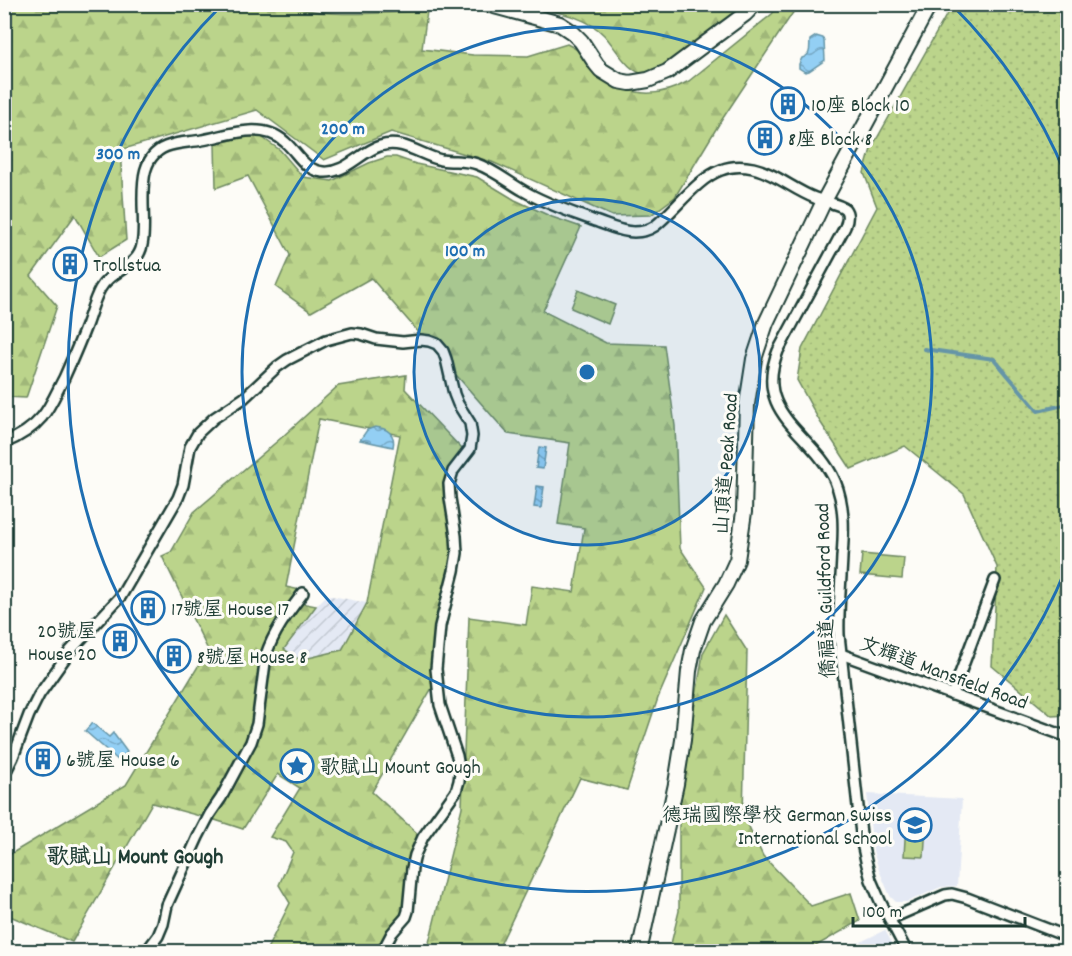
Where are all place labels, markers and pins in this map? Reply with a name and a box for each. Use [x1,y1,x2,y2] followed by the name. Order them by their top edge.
[770,86,806,122] building icon: 10座 Block 10
[811,93,910,121] place label: 10座 Block 10
[747,120,783,156] building icon: 8座 Block 8
[788,127,873,155] place label: 8座 Block 8
[52,246,88,282] building icon: Trollstua
[93,253,161,281] place label: Trollstua
[577,362,597,382] centre of rings
[130,590,166,626] building icon: 17號屋 House 17
[171,597,289,625] place label: 17號屋 House 17
[28,619,97,670] place label: 20號屋 House 20
[102,623,138,659] building icon: 20號屋 House 20
[156,638,192,674] building icon: 8號屋 House 8
[197,645,307,673] place label: 8號屋 House 8
[25,741,61,777] building icon: 6號屋 House 6
[66,748,180,776] place label: 6號屋 House 6
[279,748,315,784] place icon: 歌賦山 Mount Gough
[320,755,481,783] place label: 歌賦山 Mount Gough
[662,803,892,854] place label: 德瑞國際學校 German Swiss International School
[897,807,933,843] school or university icon: 德瑞國際學校 German Swiss International School

